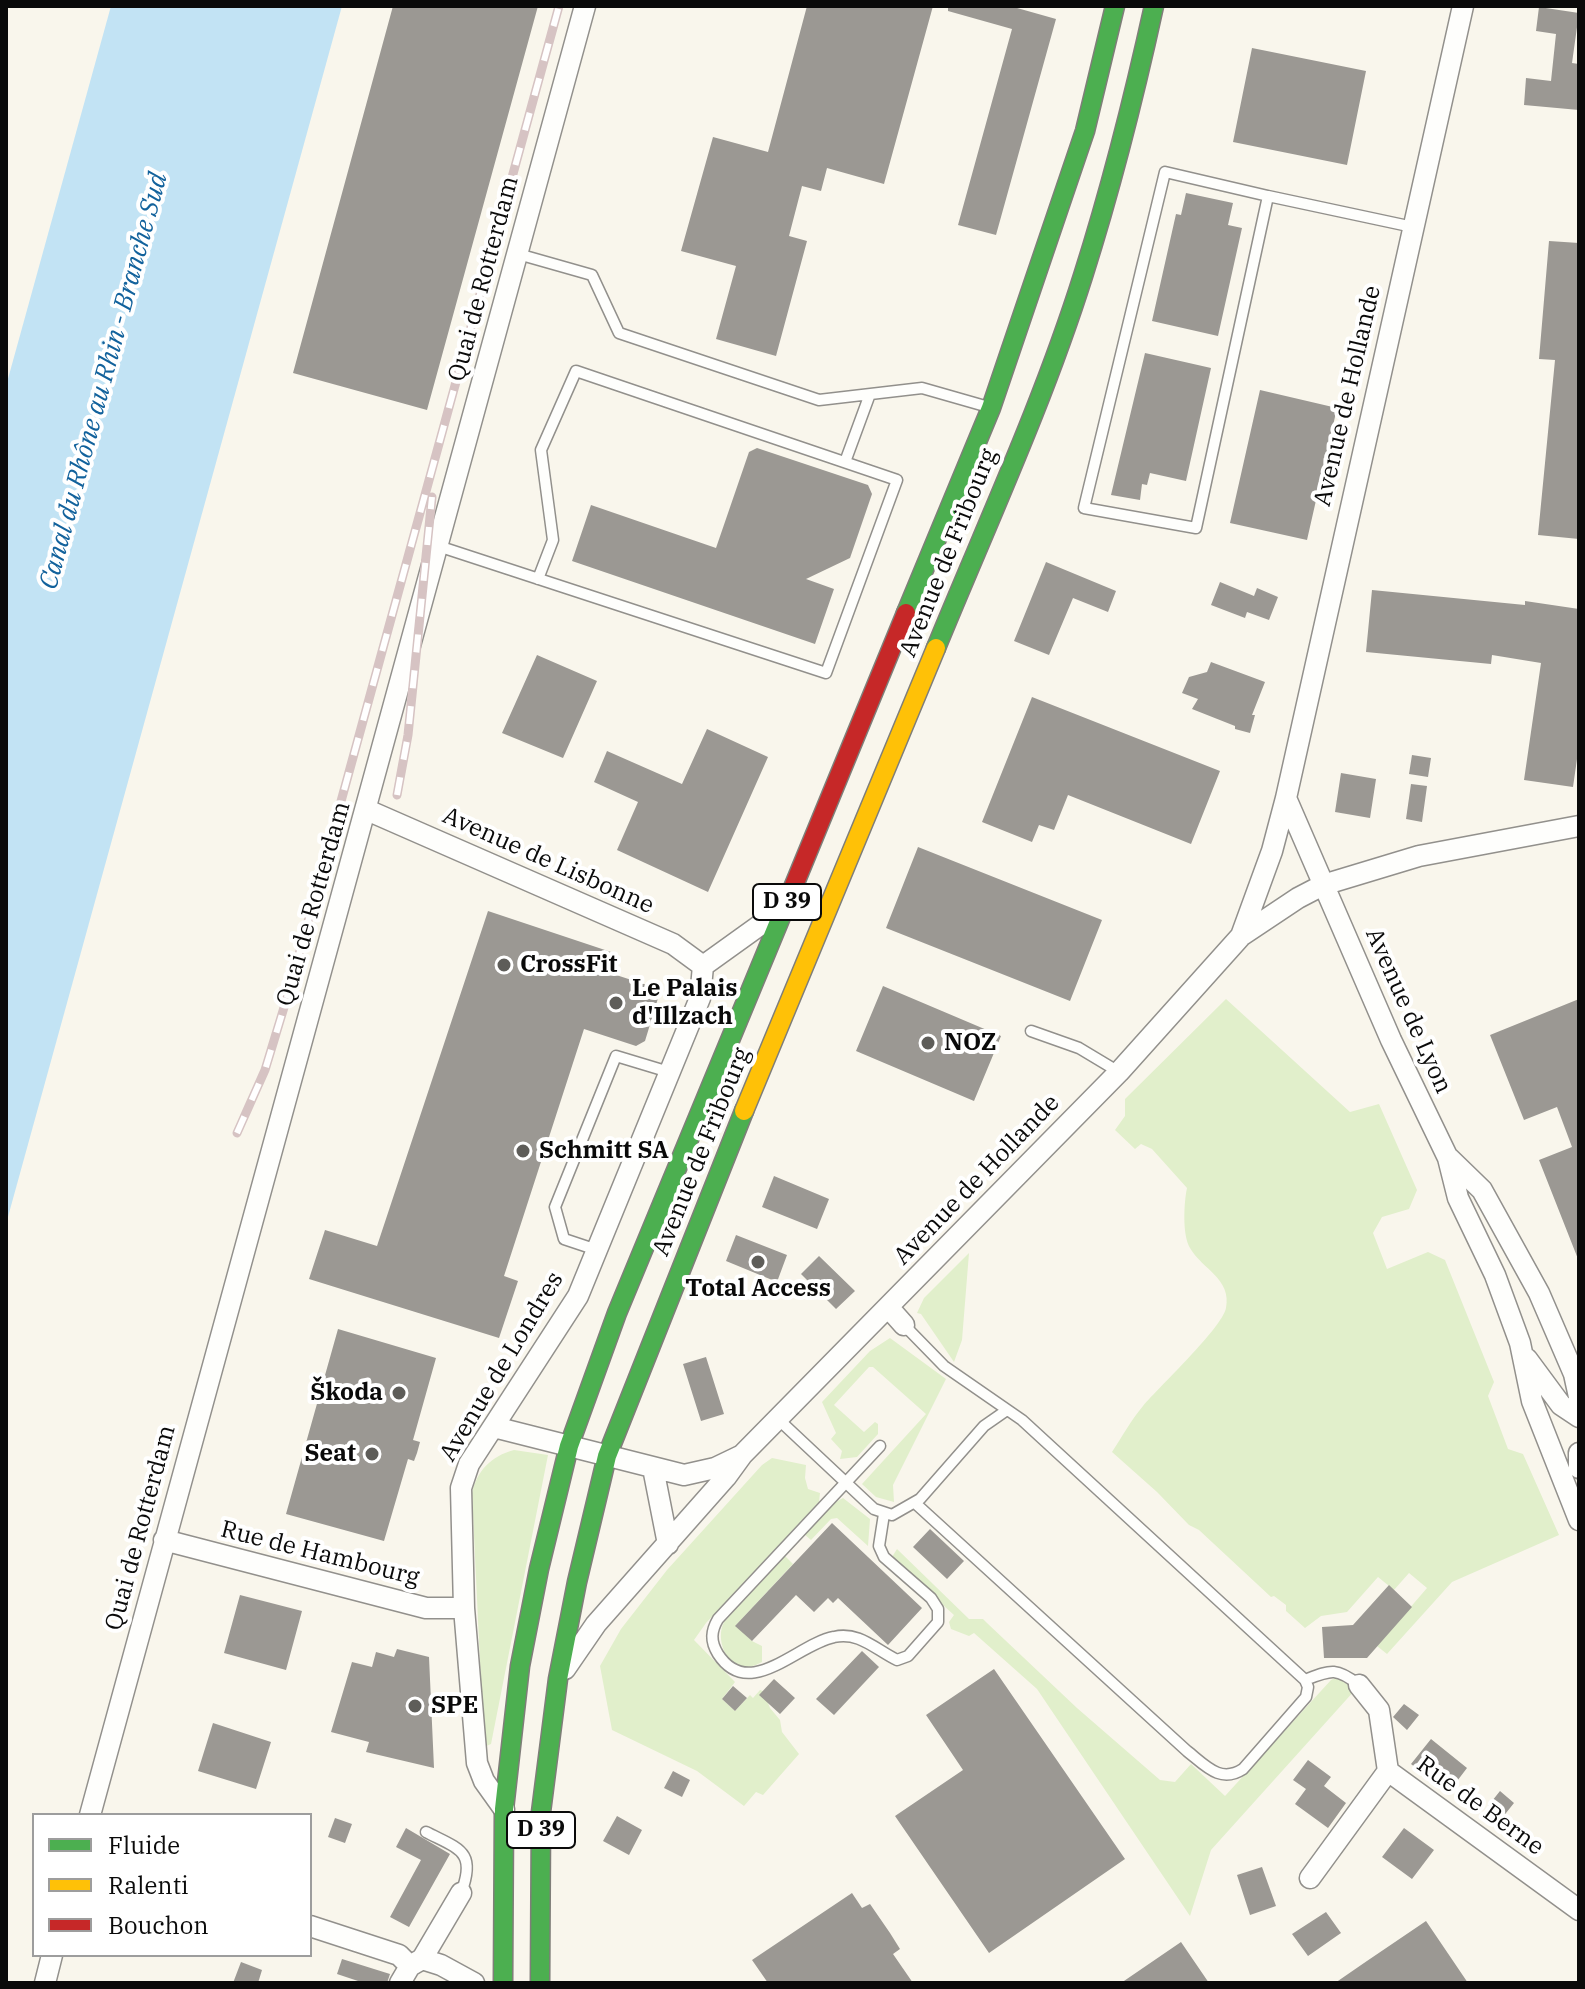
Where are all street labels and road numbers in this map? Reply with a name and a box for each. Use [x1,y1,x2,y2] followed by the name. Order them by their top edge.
[443,173,525,385] street label: Quai de Rotterdam
[1309,283,1387,509] street label: Avenue de Hollande
[894,445,1004,661] street label: Avenue de Fribourg
[271,798,357,1010] street label: Quai de Rotterdam
[438,801,658,921] street label: Avenue de Lisbonne
[753,884,821,920] road number: D 39
[1359,924,1457,1098] street label: Avenue de Lyon
[647,1044,757,1260] street label: Avenue de Fribourg
[888,1089,1066,1271] street label: Avenue de Hollande
[434,1267,570,1467] street label: Avenue de Londres
[100,1422,182,1634] street label: Quai de Rotterdam
[218,1515,422,1593] street label: Rue de Hambourg
[1411,1750,1549,1862] street label: Rue de Berne
[507,1812,575,1848] road number: D 39

